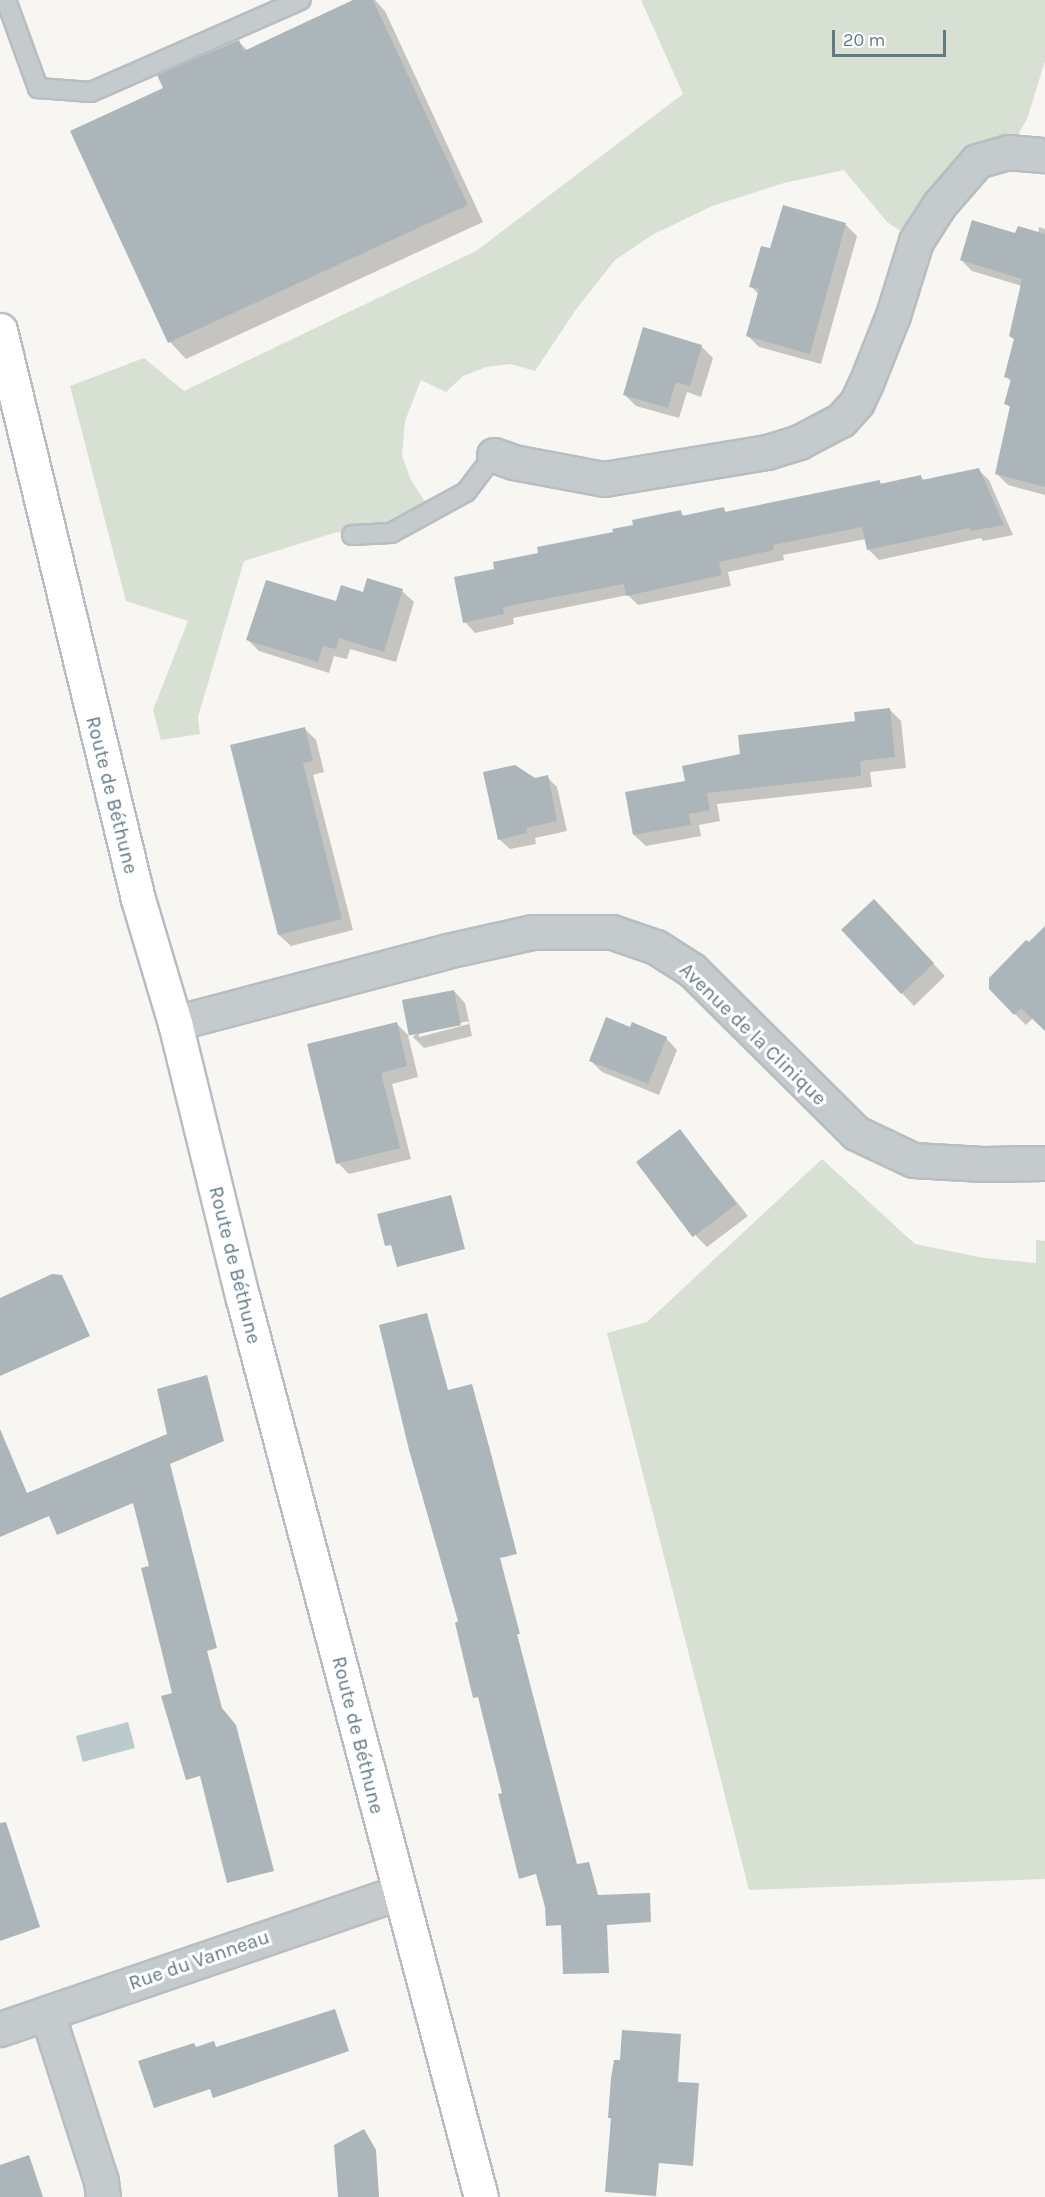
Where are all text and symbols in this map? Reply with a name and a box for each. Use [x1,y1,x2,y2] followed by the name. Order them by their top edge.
[835,18,949,56] scale bar
[843,29,885,51] text: 20 m
[81,714,143,876] street label: Route de Béthune
[675,958,831,1110] street label: Avenue de la Clinique
[204,1184,266,1346] street label: Route de Béthune
[327,1654,389,1816] street label: Route de Béthune
[125,1925,273,1995] street label: Rue du Vanneau

